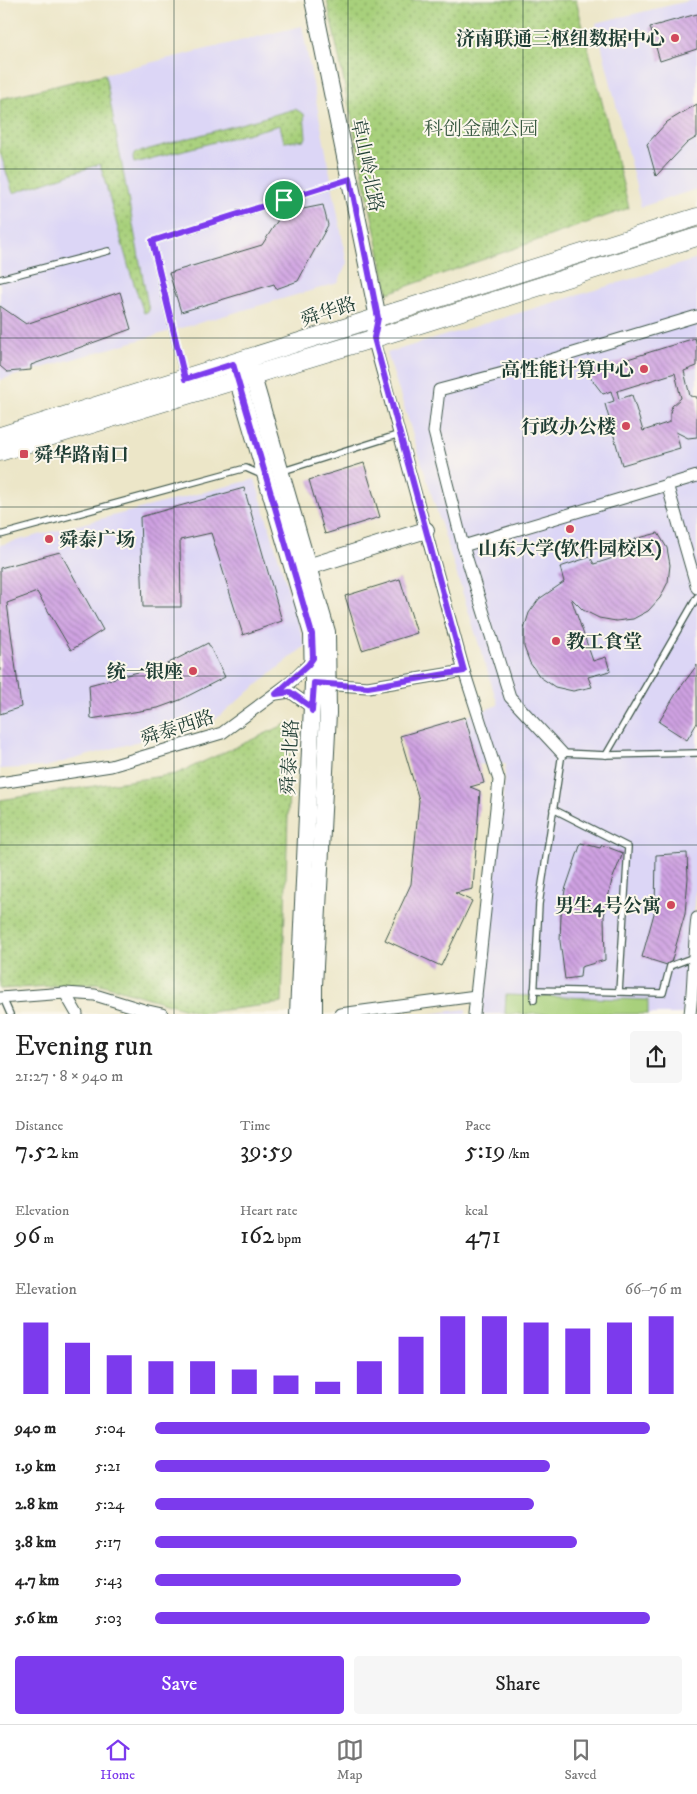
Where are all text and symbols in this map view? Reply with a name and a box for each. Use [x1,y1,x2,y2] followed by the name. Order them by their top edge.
[456,28,665,51] place label: 济南联通三枢纽数据中心
[669,32,681,44] marker: 济南联通三枢纽数据中心
[345,116,388,214] street label: 草山岭北路
[424,118,538,141] park label: 科创金融公园
[263,179,305,221] pin
[270,186,298,214] icon: arrive
[298,293,359,332] street label: 舜华路
[501,359,634,382] place label: 高性能计算中心
[638,363,650,375] marker: 高性能计算中心
[521,416,616,439] place label: 行政办公楼
[620,420,632,432] marker: 行政办公楼
[34,444,129,467] place label: 舜华路南口
[18,448,30,460] marker: 舜华路南口
[564,523,576,535] marker: 山东大学(软件园校区)
[59,529,135,552] place label: 舜泰广场
[43,533,55,545] marker: 舜泰广场
[478,538,662,561] place label: 山东大学(软件园校区)
[566,631,642,654] place label: 教工食堂
[550,635,562,647] marker: 教工食堂
[107,661,183,684] place label: 统一银座
[187,665,199,677] marker: 统一银座
[138,706,217,751] street label: 舜泰西路
[277,719,304,796] street label: 舜泰北路
[555,895,661,918] place label: 男生4号公寓
[665,899,677,911] marker: 男生4号公寓
[15,1029,153,1064] text: Evening run
[630,1031,682,1083] button: share
[15,1066,123,1086] text: 21:27 · 8 × 940 m
[15,1117,63,1135] text: Distance
[240,1117,270,1135] text: Time
[465,1117,491,1135] text: Pace
[15,1135,58,1166] text: 7.52
[240,1135,293,1166] text: 39:59
[465,1135,506,1166] text: 5:19
[58,1145,79,1163] text: km
[506,1145,530,1163] text: /km
[15,1202,69,1220] text: Elevation
[240,1202,297,1220] text: Heart rate
[465,1202,488,1220] text: kcal
[15,1220,41,1251] text: 96
[240,1220,274,1251] text: 162
[465,1220,501,1251] text: 471
[41,1230,54,1248] text: m
[274,1230,301,1248] text: bpm
[15,1279,77,1299] text: Elevation
[625,1279,682,1299] text: 66–76 m
[15,1418,56,1438] text: 940 m
[95,1418,125,1438] text: 5:04
[15,1456,56,1476] text: 1.9 km
[95,1456,121,1476] text: 5:21
[15,1494,58,1514] text: 2.8 km
[95,1494,124,1514] text: 5:24
[15,1532,56,1552] text: 3.8 km
[95,1532,121,1552] text: 5:17
[15,1570,59,1590] text: 4.7 km
[95,1570,122,1590] text: 5:43
[15,1608,58,1628] text: 5.6 km
[95,1608,122,1628] text: 5:03
[15,1656,344,1714] button: Save
[354,1656,682,1714] button: Share
[100,1736,135,1784] tab: Home
[336,1736,364,1784] tab: Map
[564,1736,597,1784] tab: Saved

